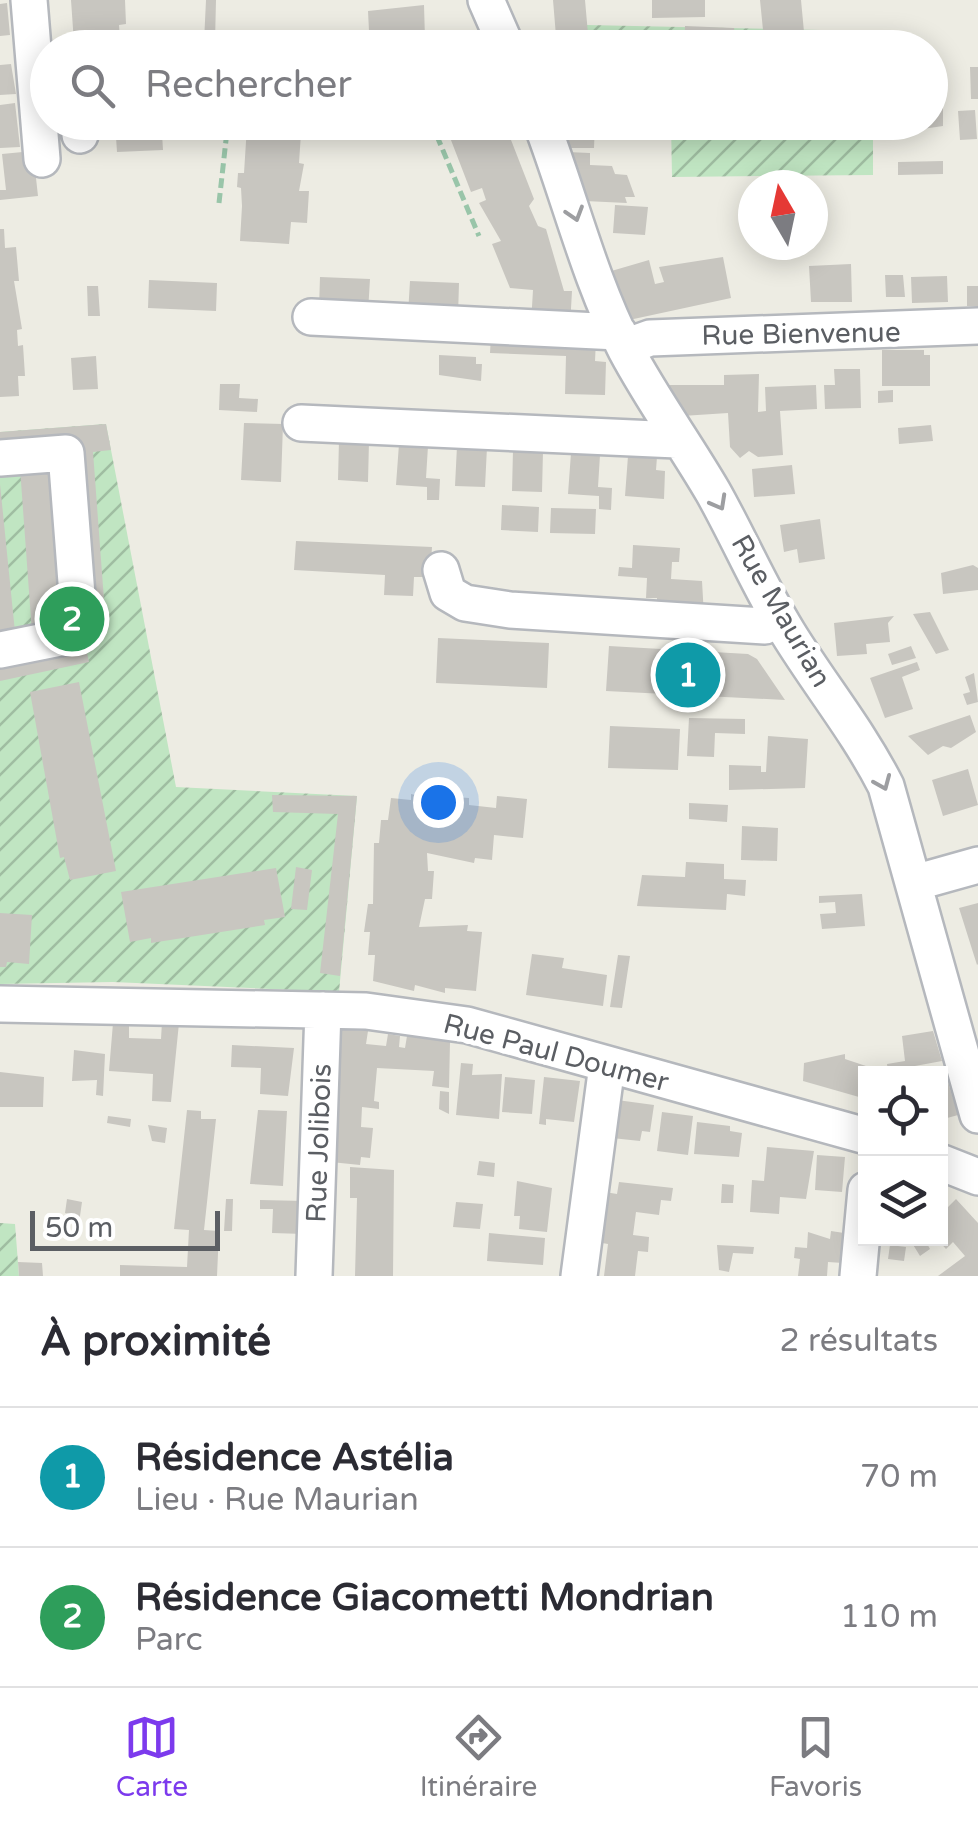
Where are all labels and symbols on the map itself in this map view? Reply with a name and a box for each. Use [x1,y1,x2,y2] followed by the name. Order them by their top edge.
[738,170,828,260] north arrow
[563,205,584,222] one-way arrow
[701,315,901,353] street label: Rue Bienvenue
[706,493,726,511] one-way arrow
[724,529,838,693] street label: Rue Maurian
[40,582,104,656] pin: 2
[656,638,720,712] pin: 1
[871,773,891,791] one-way arrow
[413,777,464,828] your location
[440,1007,673,1100] street label: Rue Paul Doumer
[299,1063,339,1223] street label: Rue Jolibois
[30,1206,220,1250] scale bar

